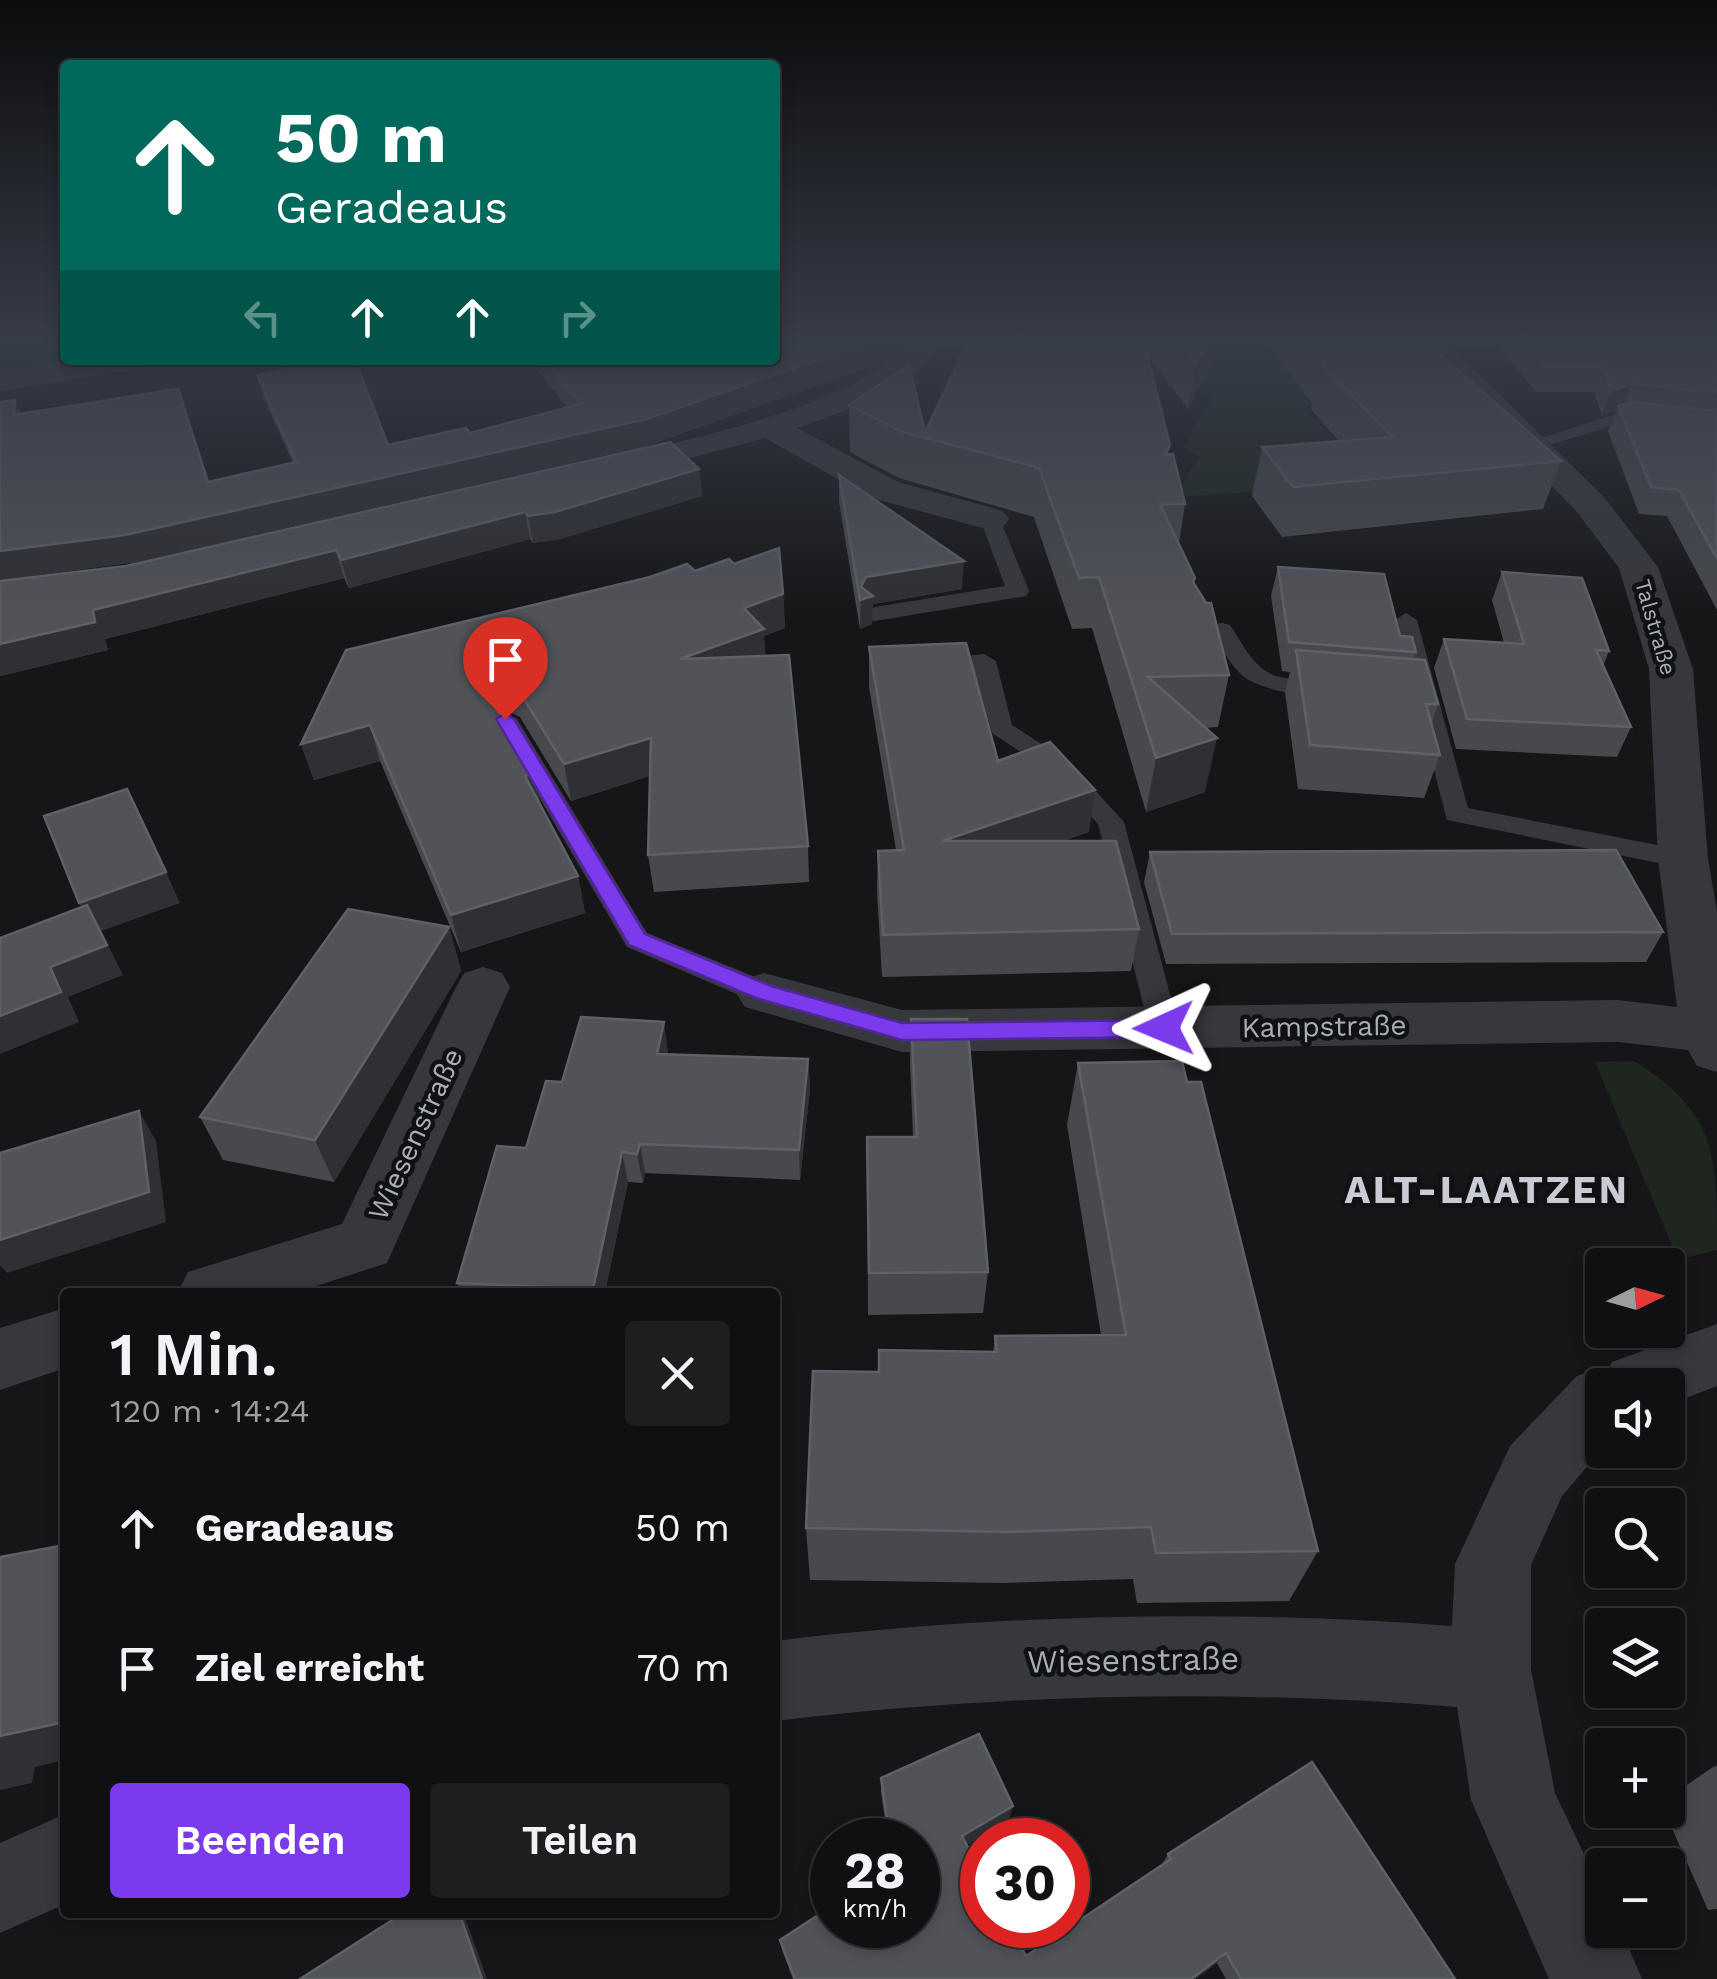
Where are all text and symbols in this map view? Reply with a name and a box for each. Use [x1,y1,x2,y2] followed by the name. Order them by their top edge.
[275,97,447,179] text: 50 m
[110,100,240,230] icon: ahead
[275,181,508,234] text: Geradeaus
[235,290,290,345] icon: left
[340,290,395,345] icon: ahead
[445,290,500,345] icon: ahead
[550,290,605,345] icon: right
[1630,576,1681,678] street label: Talstraße
[463,617,548,720] pin
[478,632,533,687] icon: arrive
[1112,976,1216,1080] position arrow
[1241,1009,1407,1044] street label: Kampstraße
[361,1043,470,1225] street label: Wiesenstraße
[1345,1168,1629,1212] district label: ALT-LAATZEN
[1585,1248,1685,1348] north arrow
[1585,1248,1685,1948] map controls
[110,1319,278,1390] text: 1 Min.
[625,1321,730,1426] button: close
[1585,1368,1685,1468] button: sound
[110,1392,310,1430] text: 120 m · 14:24
[1585,1488,1685,1588] button: search
[110,1501,165,1556] icon: ahead
[195,1506,394,1550] text: Geradeaus
[635,1506,730,1550] text: 50 m
[1585,1608,1685,1708] button: layers
[1027,1639,1239,1681] street label: Wiesenstraße
[110,1641,165,1696] icon: arrive
[195,1646,424,1690] text: Ziel erreicht
[637,1646,730,1690] text: 70 m
[1585,1728,1685,1828] button: +
[110,1783,410,1898] button: Beenden
[430,1783,730,1898] button: Teilen
[960,1818,1090,1948] speed limit sign: 30
[844,1841,906,1900] text: 28
[1585,1848,1685,1948] button: −
[843,1894,907,1923] text: km/h

